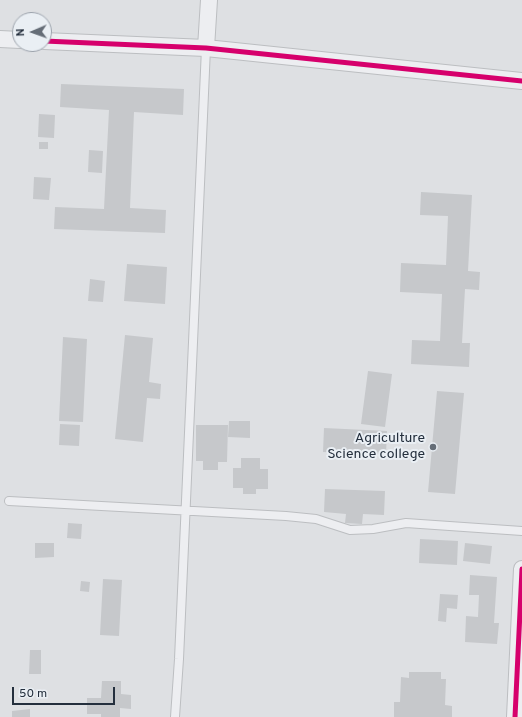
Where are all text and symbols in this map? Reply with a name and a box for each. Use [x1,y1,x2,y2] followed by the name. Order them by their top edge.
[12,12,52,52] north arrow
[14,28,28,37] text: N
[327,431,425,464] place label: Agriculture Science college
[428,442,438,452] marker: Agriculture Science college
[14,679,117,705] scale bar
[19,686,47,702] text: 50 m

